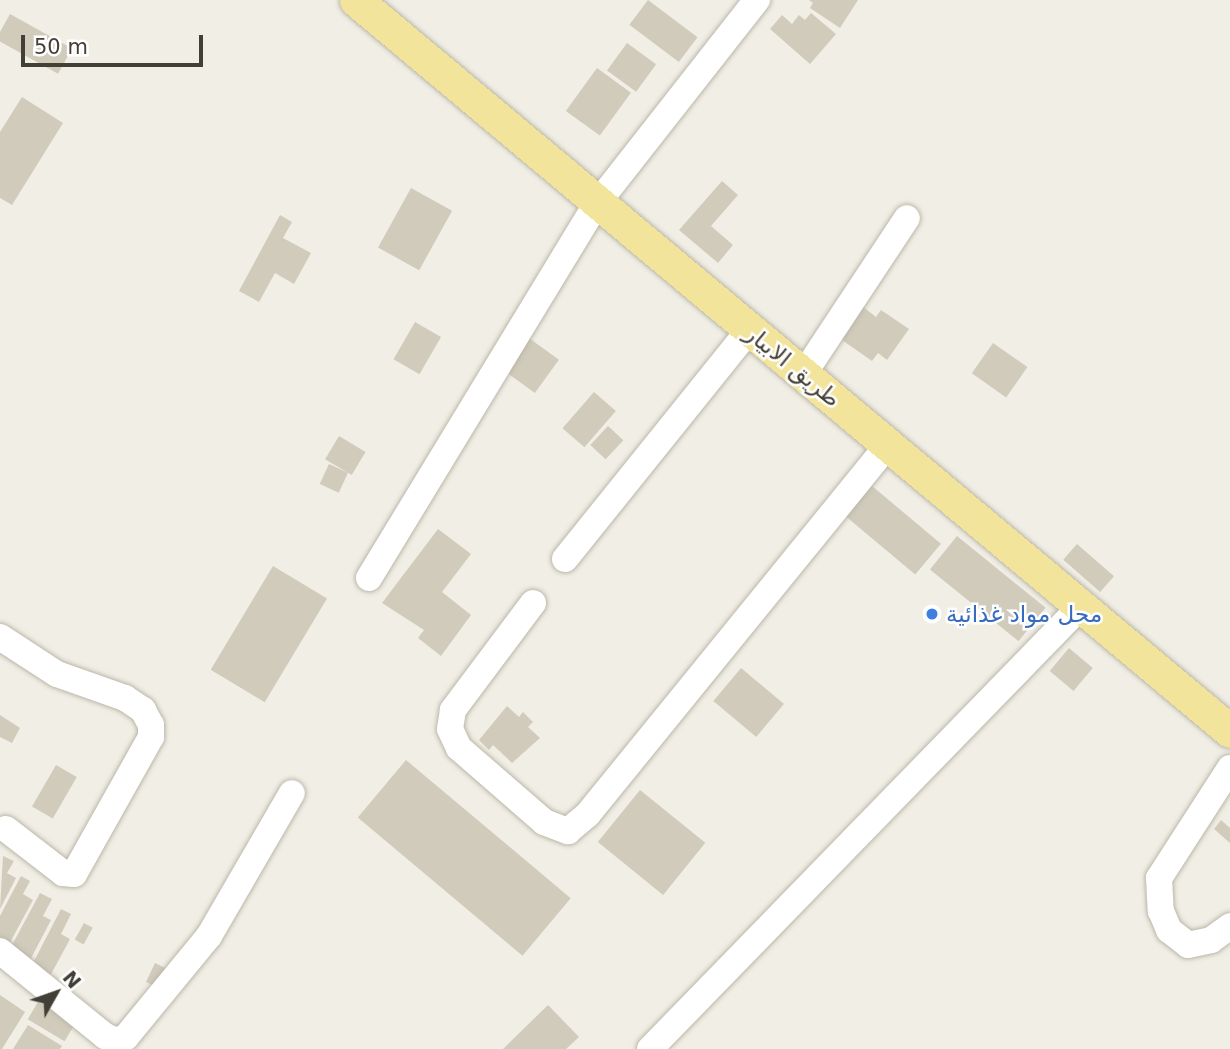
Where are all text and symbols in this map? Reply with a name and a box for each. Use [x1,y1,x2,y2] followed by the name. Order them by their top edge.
[24,21,206,65] scale bar
[34,35,88,59] text: 50 m
[740,319,846,413] street label: طريق الابيار
[946,600,1102,628] place label: محل مواد غذائية
[924,606,940,622] marker: محل مواد غذائية
[21,958,91,1028] north arrow
[59,966,86,993] text: N

